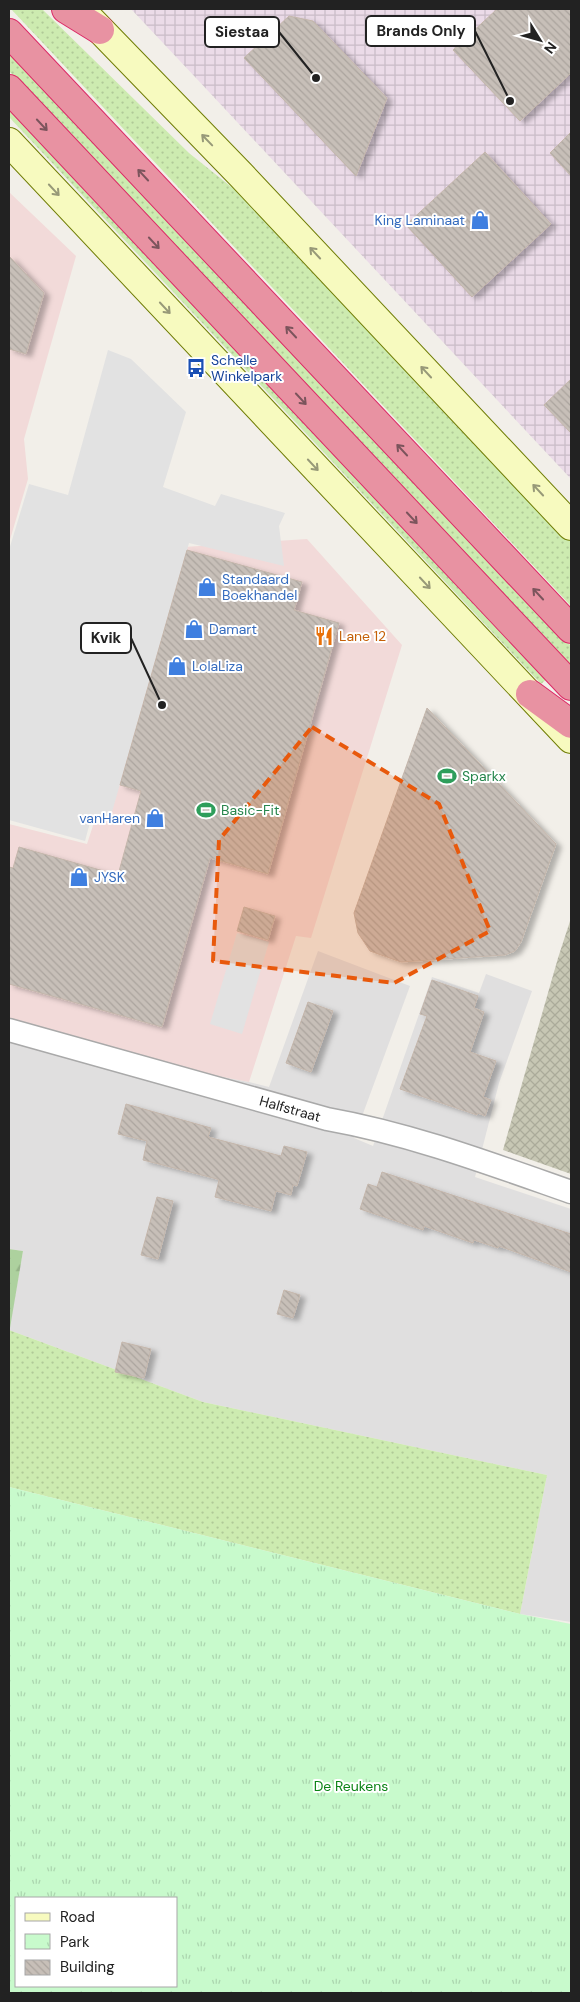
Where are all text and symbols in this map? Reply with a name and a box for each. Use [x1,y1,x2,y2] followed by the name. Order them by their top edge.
[515,15,565,65] north arrow
[366,16,475,46] callout: Brands Only
[205,17,279,47] callout: Siestaa
[376,21,466,41] text: Brands Only
[215,22,269,42] text: Siestaa
[540,38,561,57] text: N
[36,118,48,131] one-way arrow
[201,134,214,146] one-way arrow
[137,169,149,182] one-way arrow
[48,184,60,196] one-way arrow
[469,209,491,231] shop icon: King Laminaat
[375,211,465,229] place label: King Laminaat
[148,236,160,249] one-way arrow
[309,247,321,260] one-way arrow
[159,302,171,315] one-way arrow
[285,325,297,338] one-way arrow
[211,351,282,385] place label: Schelle Winkelpark
[185,357,207,379] bus stop icon: Schelle Winkelpark
[420,365,432,378] one-way arrow
[295,393,307,406] one-way arrow
[396,444,408,456] one-way arrow
[307,458,319,471] one-way arrow
[532,484,544,496] one-way arrow
[406,511,418,524] one-way arrow
[222,570,297,604] place label: Standaard Boekhandel
[196,576,218,598] shop icon: Standaard Boekhandel
[419,576,431,589] one-way arrow
[532,587,544,600] one-way arrow
[183,618,205,640] shop icon: Damart
[209,620,257,638] place label: Damart
[81,623,131,653] callout: Kvik
[313,625,335,647] restaurant icon: Lane 12
[339,627,386,645] place label: Lane 12
[91,628,122,648] text: Kvik
[166,655,188,677] shop icon: LolaLiza
[192,657,243,675] place label: LolaLiza
[436,765,458,787] sports icon: Sparkx
[462,767,506,785] place label: Sparkx
[195,799,217,821] sports icon: Basic-Fit
[221,801,279,819] place label: Basic-Fit
[144,807,166,829] shop icon: vanHaren
[79,809,140,827] place label: vanHaren
[68,866,90,888] shop icon: JYSK
[94,868,125,886] place label: JYSK
[258,1092,323,1126] street label: Halfstraat
[314,1777,388,1795] park label: De Reukens
[15,1897,178,1987] legend
[60,1907,95,1927] text: Road
[60,1932,90,1952] text: Park
[60,1957,115,1977] text: Building

